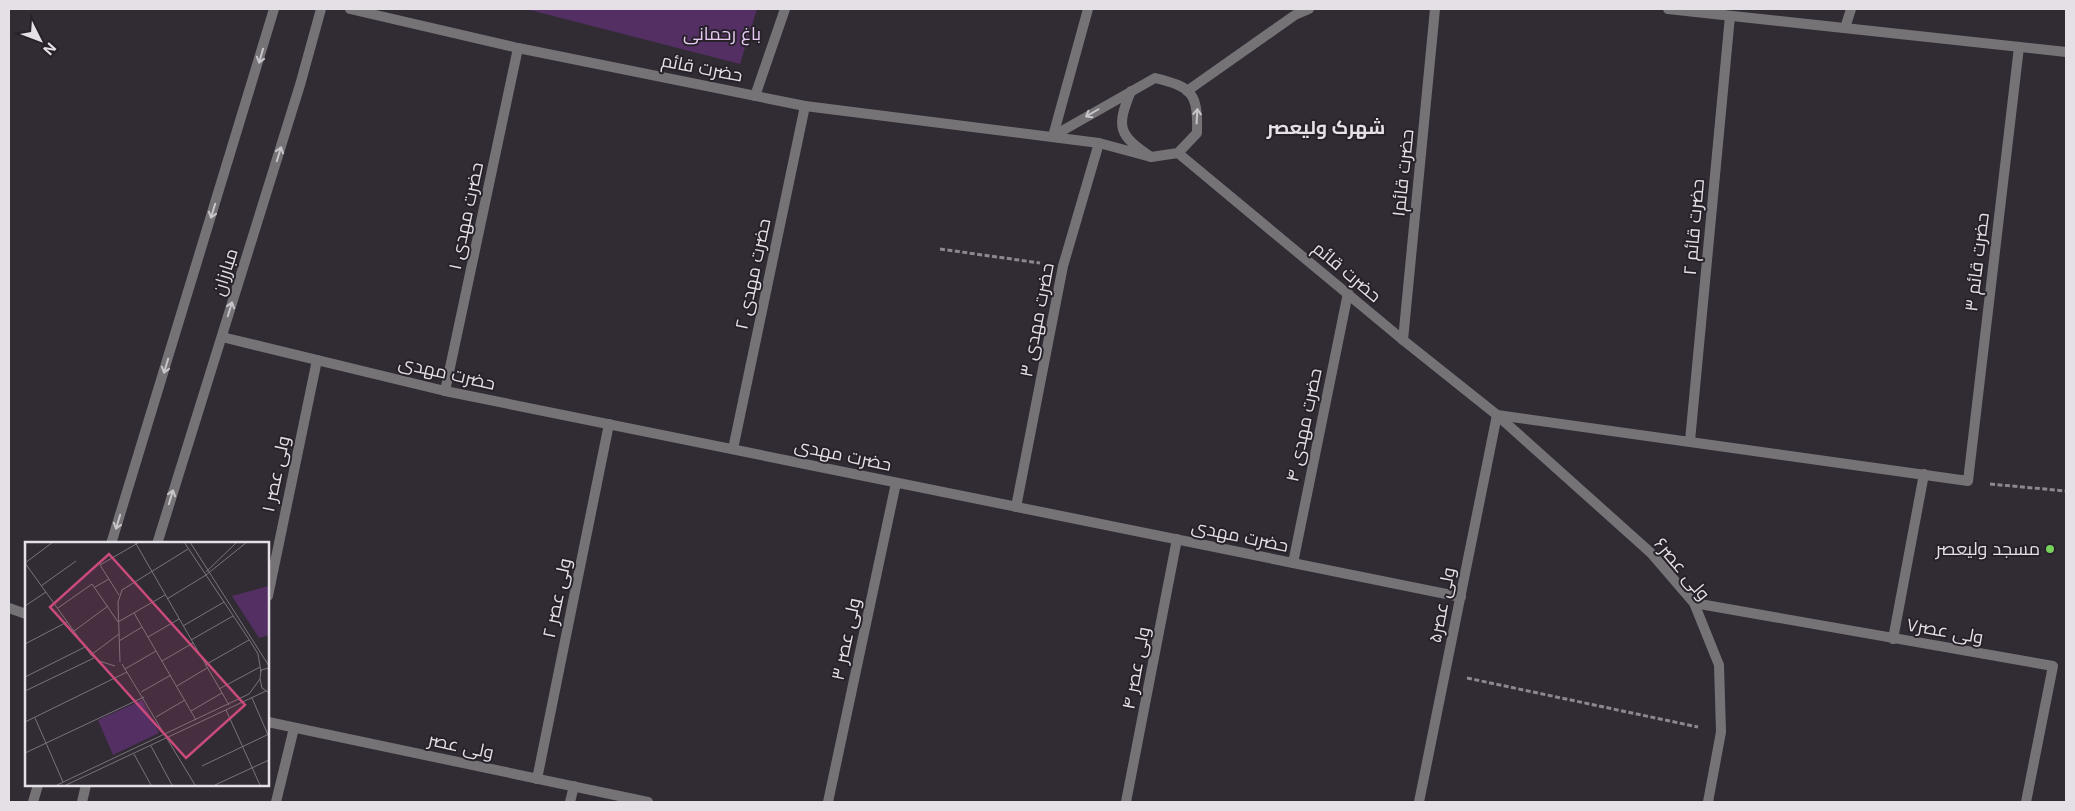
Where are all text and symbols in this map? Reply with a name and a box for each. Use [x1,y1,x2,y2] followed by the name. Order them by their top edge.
[15,15,65,65] north arrow
[683,23,761,46] park label: باغ رحمانی
[40,39,60,59] text: N
[255,47,265,63] one-way arrow
[659,49,745,88] street label: حضرت قائم
[1193,108,1202,124] one-way arrow
[1085,109,1099,119] one-way arrow
[1266,116,1385,139] district label: شهرک ولیعصر
[1387,128,1420,218] street label: حضرت قائم۱
[275,146,284,162] one-way arrow
[444,160,488,272] street label: حضرت مهدی ۱
[1679,178,1710,276] street label: حضرت قائم ۲
[208,203,218,219] one-way arrow
[1960,211,1995,313] street label: حضرت قائم ۳
[730,216,776,332] street label: حضرت مهدی ۲
[1308,237,1386,308] street label: حضرت قائم
[207,246,243,298] street label: مبارزان
[1015,261,1059,379] street label: حضرت مهدی ۳
[226,301,236,317] one-way arrow
[396,351,498,395] street label: حضرت مهدی
[160,358,170,374] one-way arrow
[1281,366,1327,484] street label: حضرت مهدی ۴
[257,434,295,514] street label: ولی عصر ۱
[792,434,894,476] street label: حضرت مهدی
[167,489,177,505] one-way arrow
[113,513,123,529] one-way arrow
[1189,515,1291,557] street label: حضرت مهدی
[1649,533,1715,605] street label: ولی عصر۶
[1935,538,2040,560] place label: مسجد ولیعصر
[25,542,269,786] inset map
[2044,543,2056,555] marker: مسجد ولیعصر
[538,556,576,640] street label: ولی عصر ۲
[1424,565,1460,645] street label: ولی عصر۵
[827,596,865,682] street label: ولی عصر ۳
[1905,613,1985,649] street label: ولی عصر۷
[1117,625,1155,711] street label: ولی عصر ۴
[425,728,496,764] street label: ولی عصر

